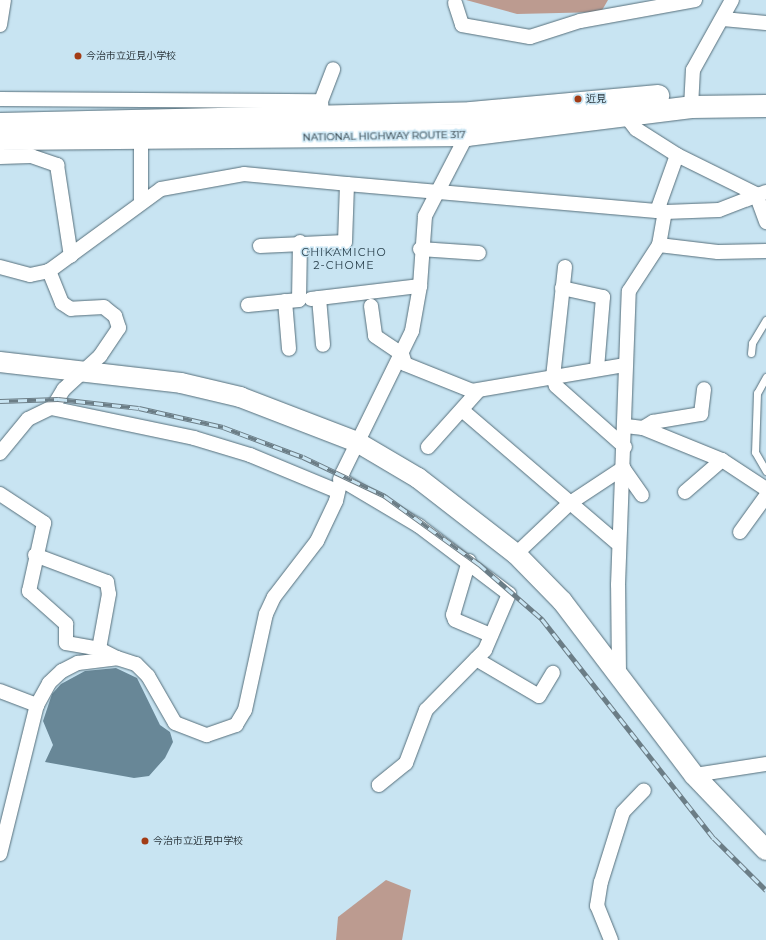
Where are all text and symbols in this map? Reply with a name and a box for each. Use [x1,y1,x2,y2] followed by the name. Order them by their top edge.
[86,50,176,62] place label: 今治市立近見小学校
[73,51,83,61] marker: 今治市立近見小学校
[586,93,606,105] place label: 近見
[573,94,583,104] marker: 近見
[303,129,465,143] street label: NATIONAL HIGHWAY ROUTE 317
[301,246,387,272] district label: CHIKAMICHO 2-CHOME
[153,835,243,847] place label: 今治市立近見中学校
[140,836,150,846] marker: 今治市立近見中学校

